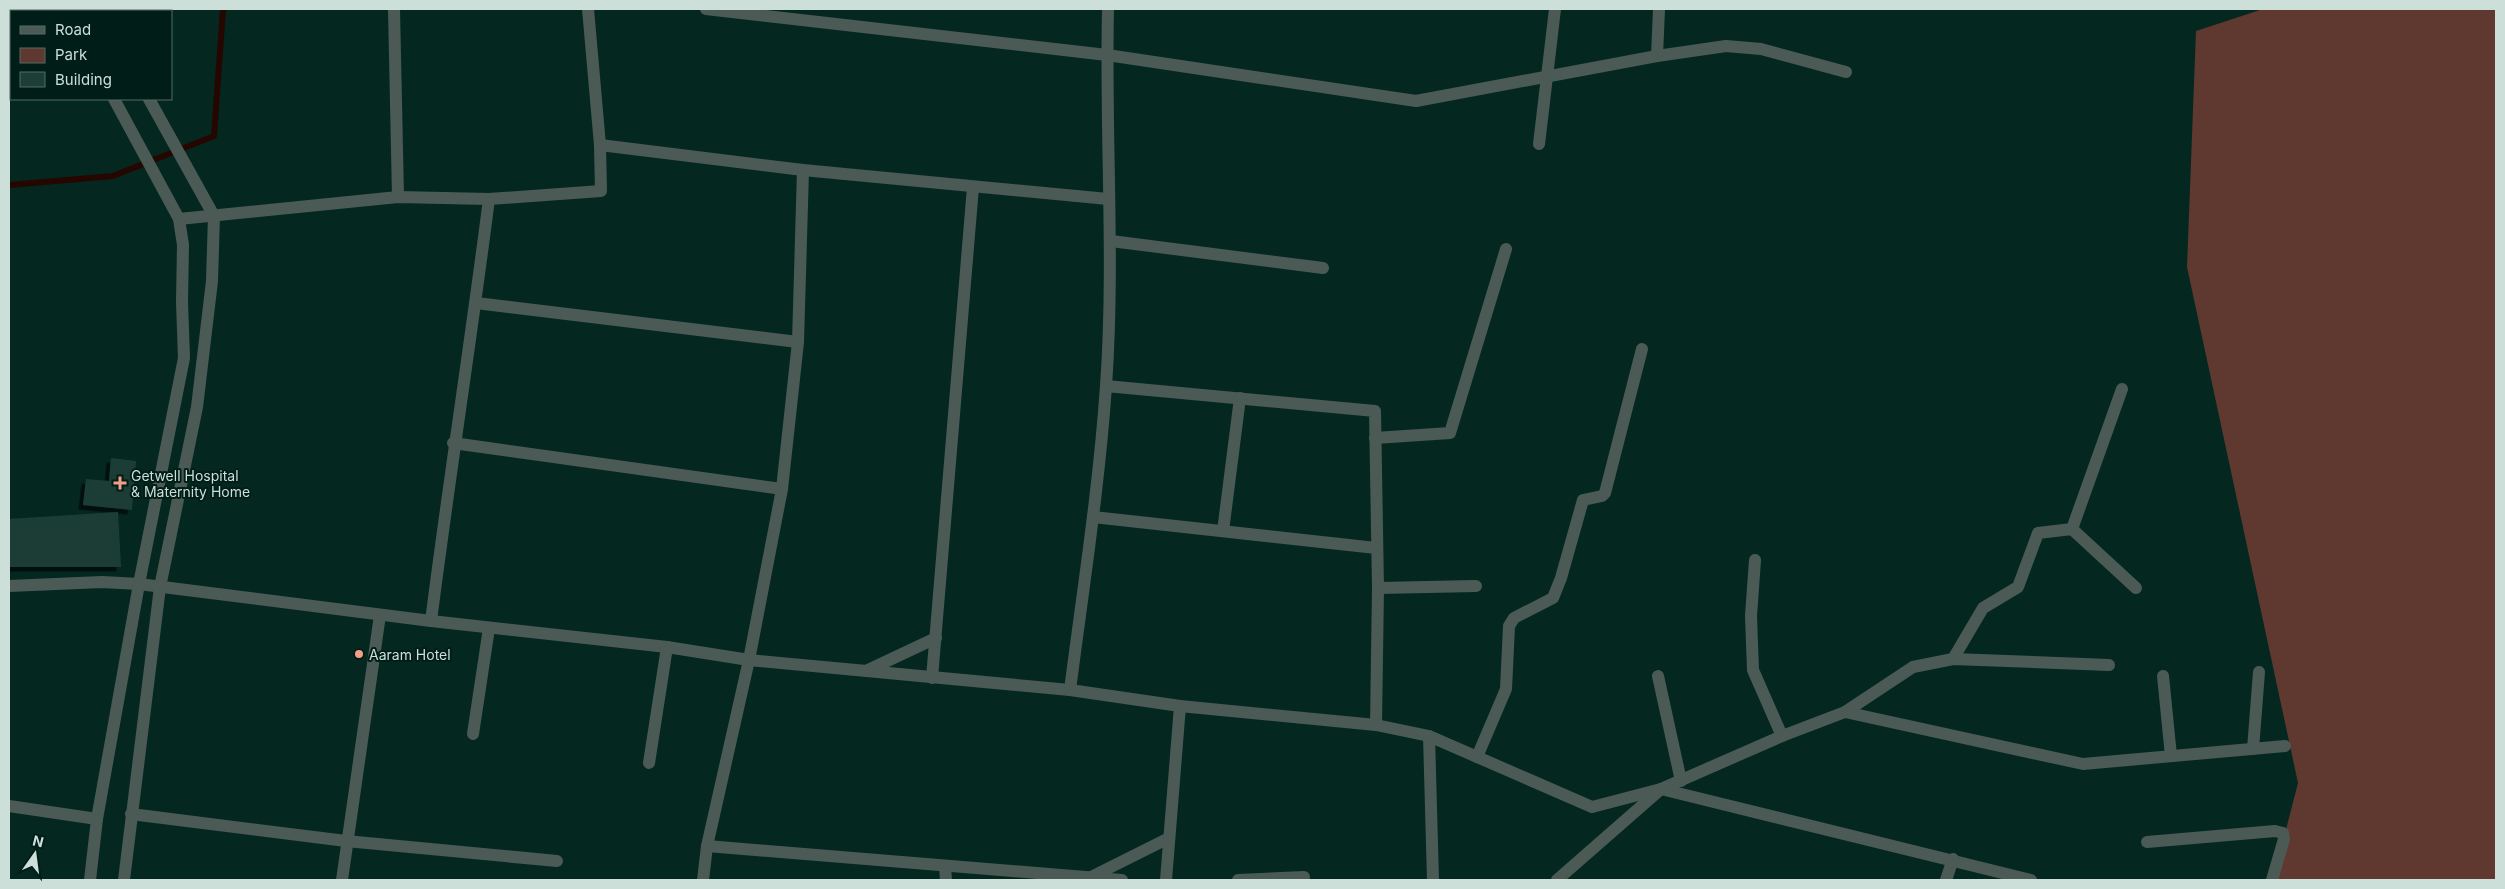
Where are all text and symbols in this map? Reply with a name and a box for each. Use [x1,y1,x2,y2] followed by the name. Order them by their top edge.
[10,10,172,100] legend
[55,20,91,39] text: Road
[55,45,88,64] text: Park
[55,70,112,89] text: Building
[131,467,250,500] place label: Getwell Hospital & Maternity Home
[113,476,127,490] marker: Getwell Hospital & Maternity Home
[369,646,451,663] place label: Aaram Hotel
[353,648,365,660] marker: Aaram Hotel
[10,829,60,879] north arrow
[31,831,45,850] text: N

